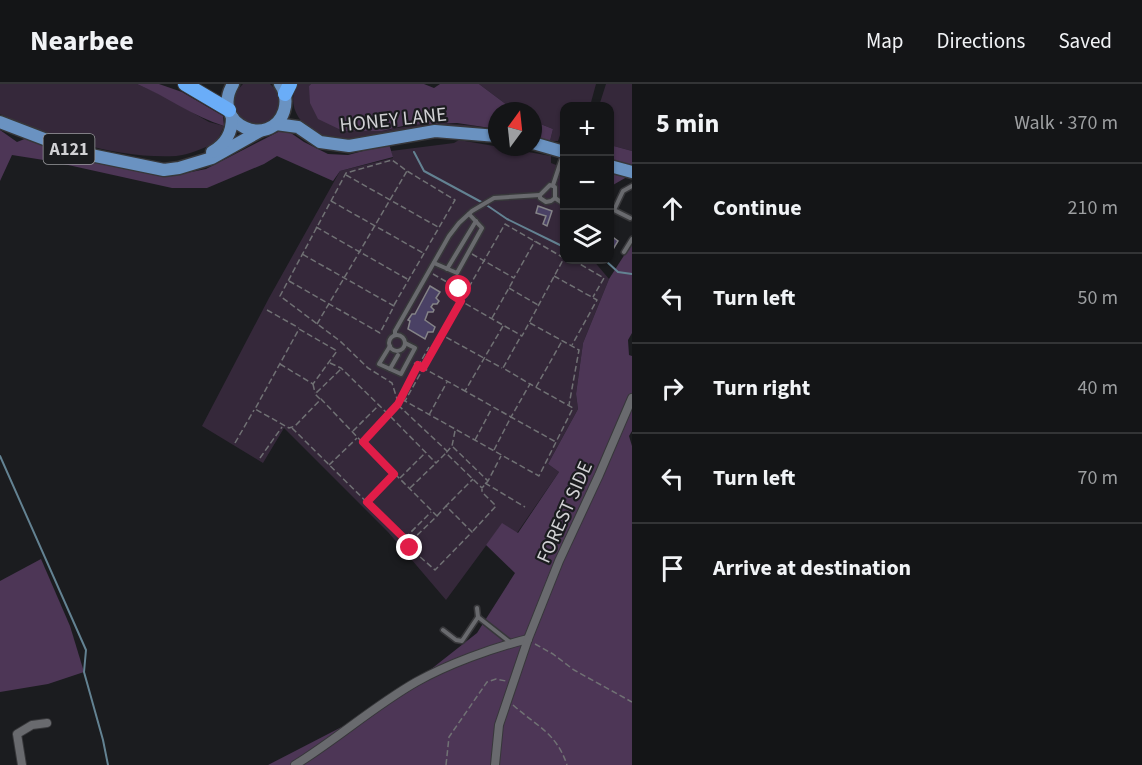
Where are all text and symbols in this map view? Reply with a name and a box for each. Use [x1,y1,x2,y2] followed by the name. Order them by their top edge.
[30,21,134,61] text: Nearbee
[866,26,904,56] text: Map
[937,26,1025,56] text: Directions
[1058,26,1112,56] text: Saved
[338,100,448,140] street label: HONEY LANE
[488,102,542,156] north arrow
[560,102,614,264] map controls
[560,102,614,156] button: +
[656,105,719,142] text: 5 min
[1014,109,1118,137] text: Walk · 370 m
[44,134,94,164] road number: A121
[560,156,614,210] button: −
[656,192,689,225] icon: ahead
[713,192,802,224] text: Continue
[1068,194,1118,222] text: 210 m
[560,210,614,264] button: layers
[445,275,471,301] route start
[656,282,689,315] icon: left
[713,282,795,314] text: Turn left
[1078,284,1118,312] text: 50 m
[656,372,689,405] icon: right
[713,372,810,404] text: Turn right
[1078,374,1118,402] text: 40 m
[530,457,600,568] street label: FOREST SIDE
[656,462,689,495] icon: left
[713,462,795,494] text: Turn left
[1078,464,1118,492] text: 70 m
[396,534,422,560] route end
[656,552,689,585] icon: arrive
[713,552,911,584] text: Arrive at destination

